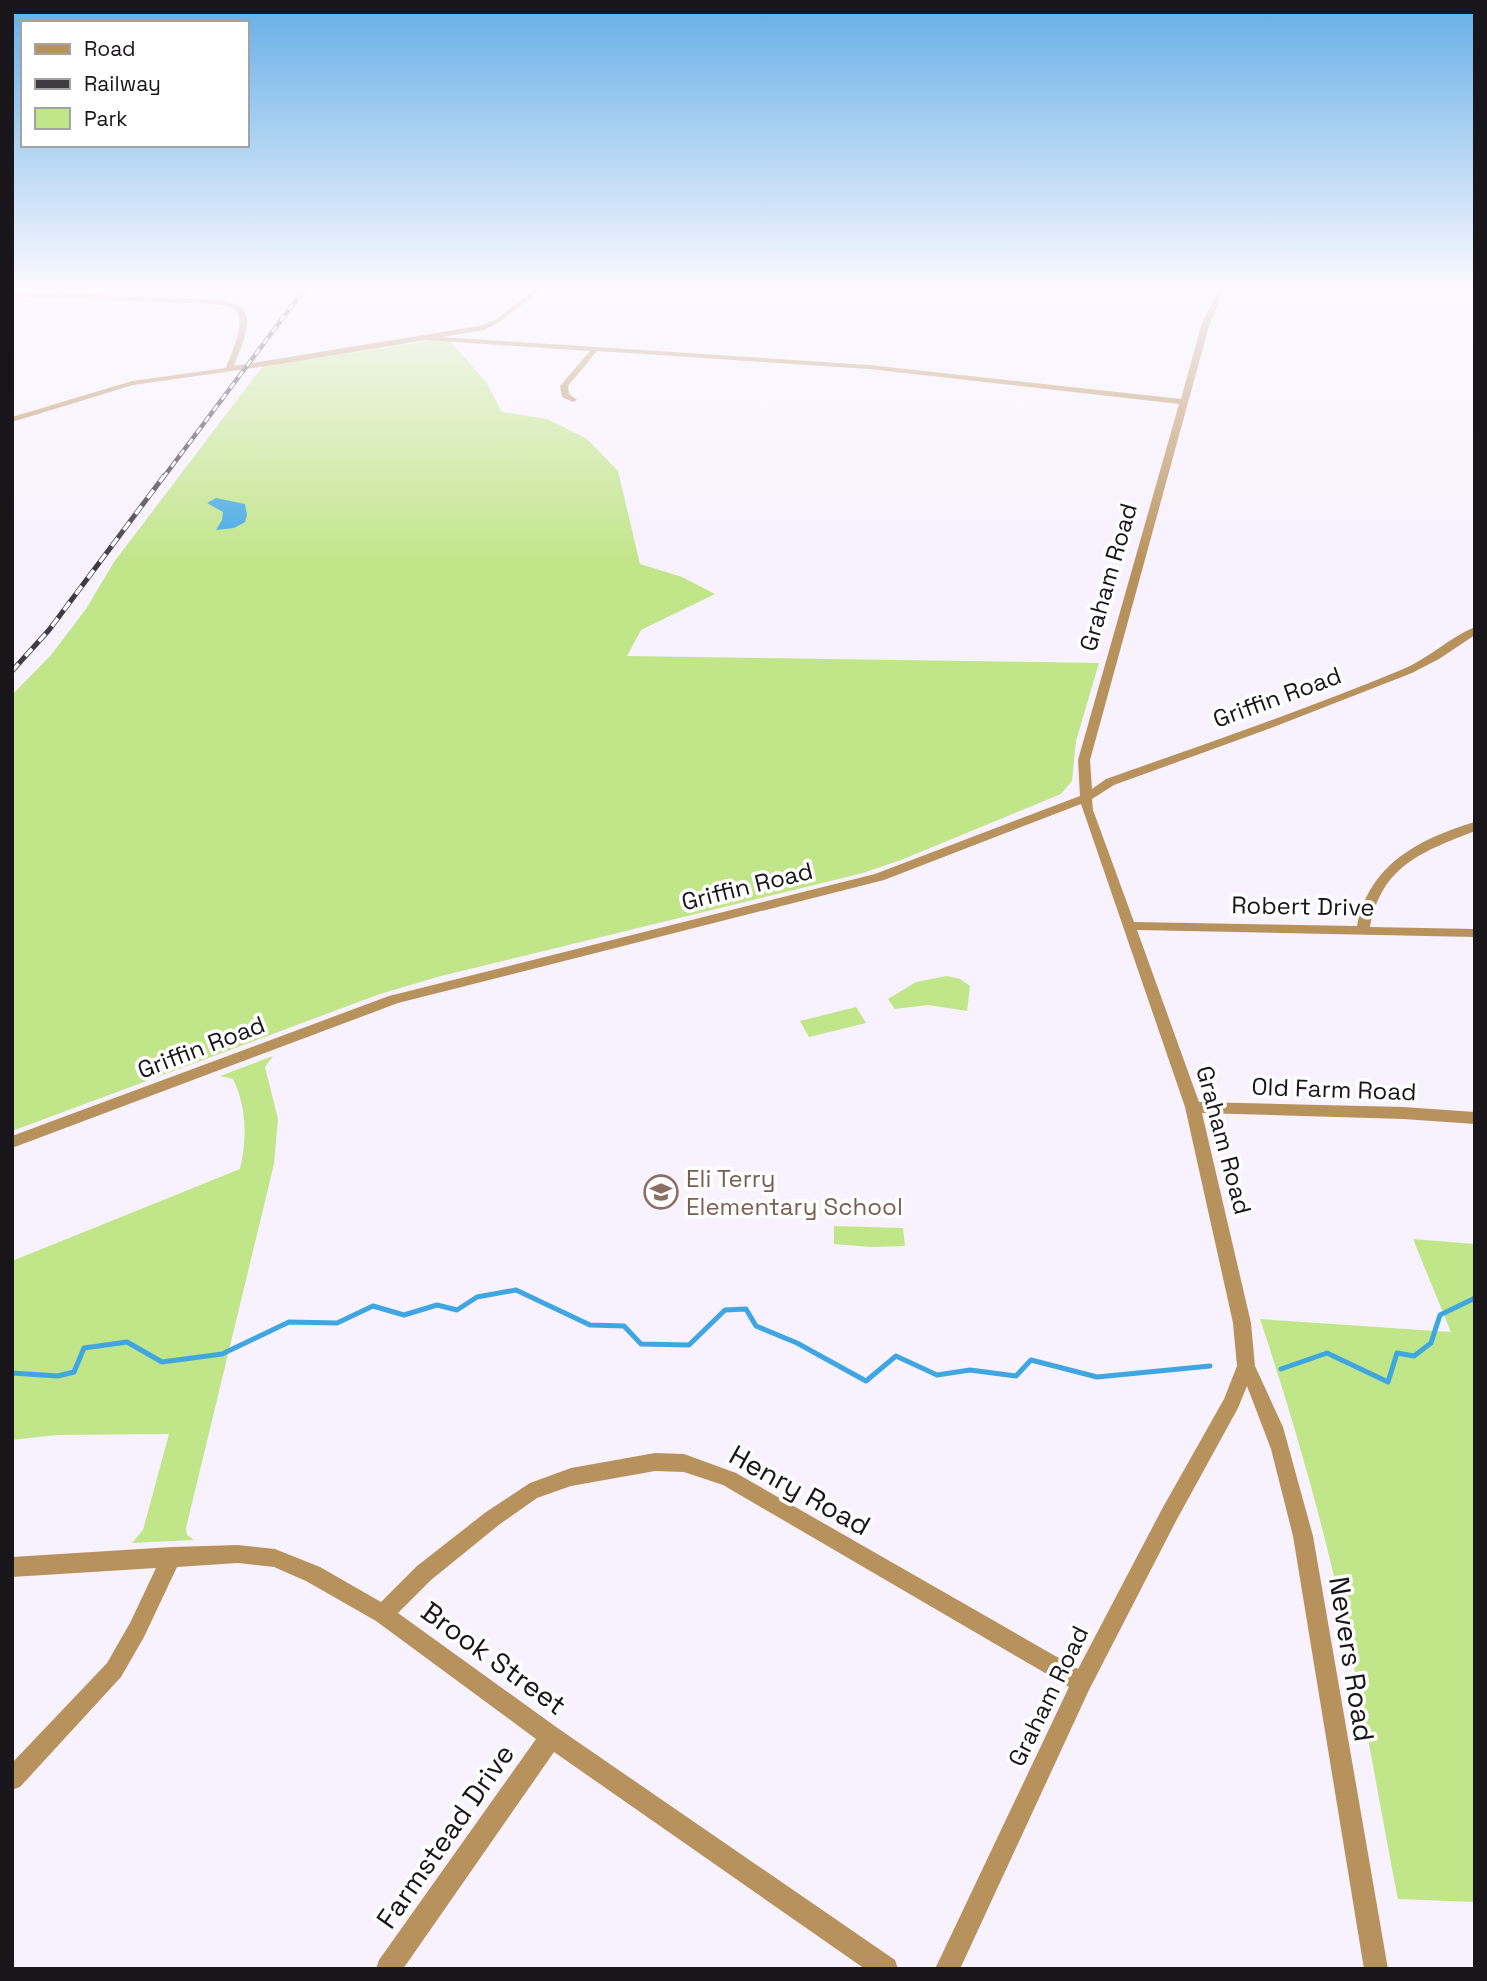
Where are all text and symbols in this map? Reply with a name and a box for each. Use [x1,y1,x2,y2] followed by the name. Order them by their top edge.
[21,21,248,147] legend
[84,35,136,62] text: Road
[84,70,161,97] text: Railway
[84,105,128,132] text: Park
[1072,499,1144,655] street label: Graham Road
[1209,659,1345,735] street label: Griffin Road
[678,855,816,917] street label: Griffin Road
[1231,889,1375,923] street label: Robert Drive
[133,1008,269,1086] street label: Griffin Road
[1189,1062,1259,1218] street label: Graham Road
[1251,1071,1417,1107] street label: Old Farm Road
[686,1163,903,1222] place label: Eli Terry Elementary School
[642,1173,680,1211] school or university icon: Eli Terry Elementary School
[723,1437,877,1543] street label: Henry Road
[1321,1574,1383,1744] street label: Nevers Road
[414,1593,574,1723] street label: Brook Street
[1001,1621,1095,1771] street label: Graham Road
[368,1737,522,1935] street label: Farmstead Drive

